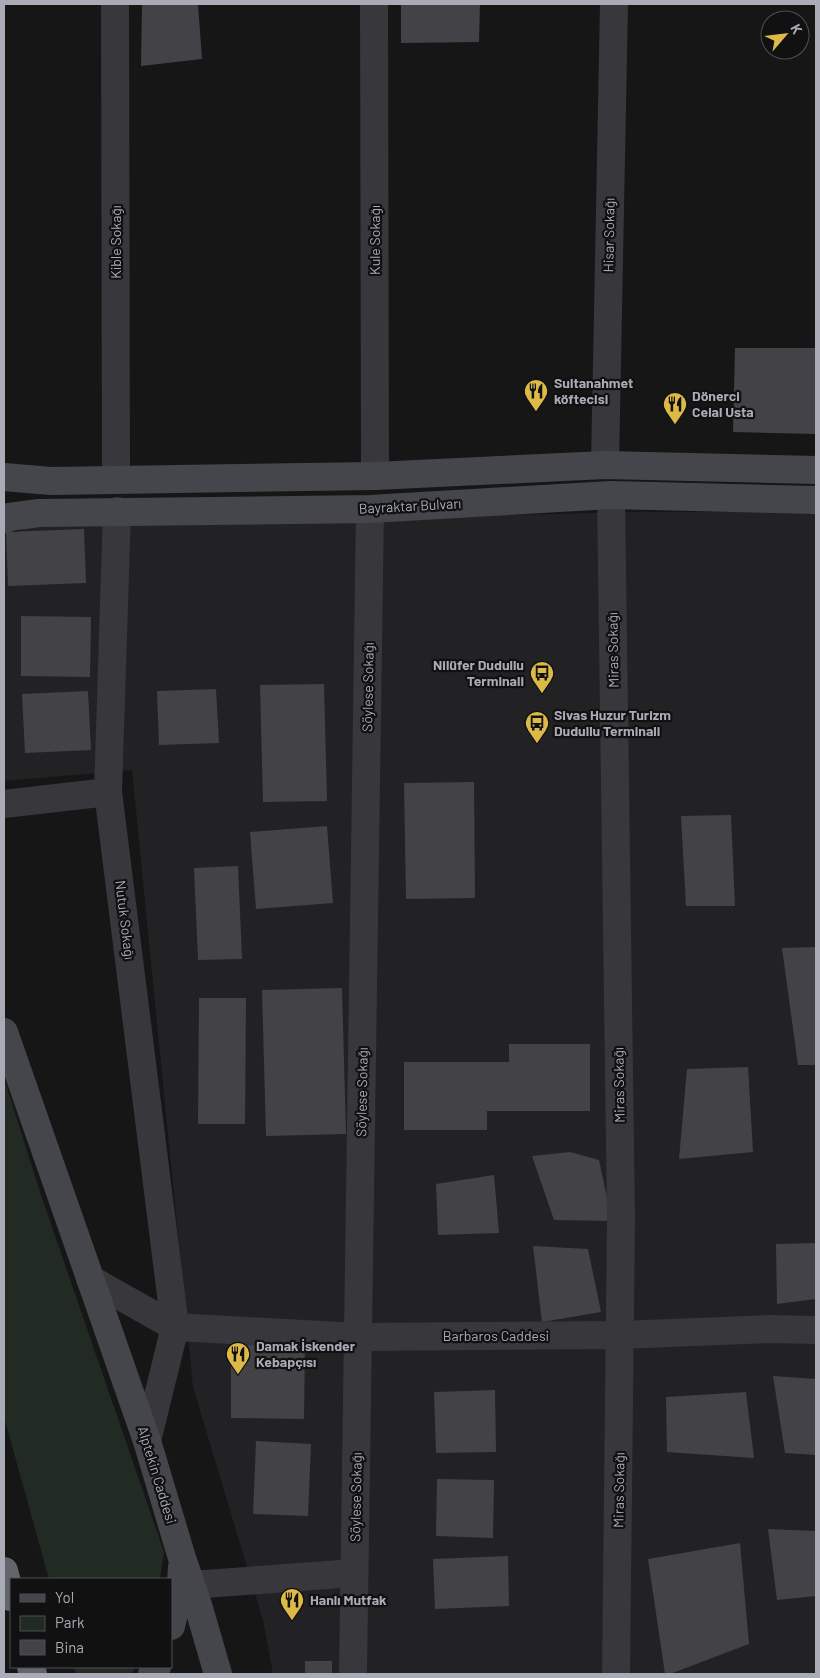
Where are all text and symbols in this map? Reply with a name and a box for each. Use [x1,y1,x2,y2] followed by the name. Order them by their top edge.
[760,10,810,60] north arrow
[787,21,807,37] text: K
[599,197,618,273] street label: Hisar Sokağı
[107,205,124,279] street label: Kible Sokağı
[366,205,383,275] street label: Kule Sokağı
[554,374,633,407] place label: Sultanahmet köftecisi
[523,378,549,412] restaurant icon: Sultanahmet köftecisi
[692,387,754,420] place label: Dönerci Celal Usta
[662,391,688,425] restaurant icon: Dönerci Celal Usta
[358,494,462,517] street label: Bayraktar Bulvarı
[603,612,622,688] street label: Miras Sokağı
[358,642,377,732] street label: Söylese Sokağı
[433,656,524,689] place label: Nilüfer Dudullu Terminali
[529,660,555,694] bus stop icon: Nilüfer Dudullu Terminali
[554,706,671,739] place label: Sivas Huzur Turizm Dudullu Terminali
[524,710,550,744] bus stop icon: Sivas Huzur Turizm Dudullu Terminali
[112,879,139,961] street label: Nutuk Sokağı
[352,1047,371,1137] street label: Söylese Sokağı
[609,1047,628,1123] street label: Miras Sokağı
[443,1327,549,1344] street label: Barbaros Caddesi
[256,1337,356,1370] place label: Damak İskender Kebapçısı
[225,1341,251,1375] restaurant icon: Damak İskender Kebapçısı
[135,1424,180,1526] street label: Alptekin Caddesi
[346,1452,365,1542] street label: Söylese Sokağı
[609,1452,628,1528] street label: Miras Sokağı
[10,1578,172,1668] legend
[279,1587,305,1621] restaurant icon: Hanlı Mutfak
[55,1588,74,1606] text: Yol
[310,1591,387,1608] place label: Hanlı Mutfak
[55,1613,85,1631] text: Park
[55,1638,84,1656] text: Bina

